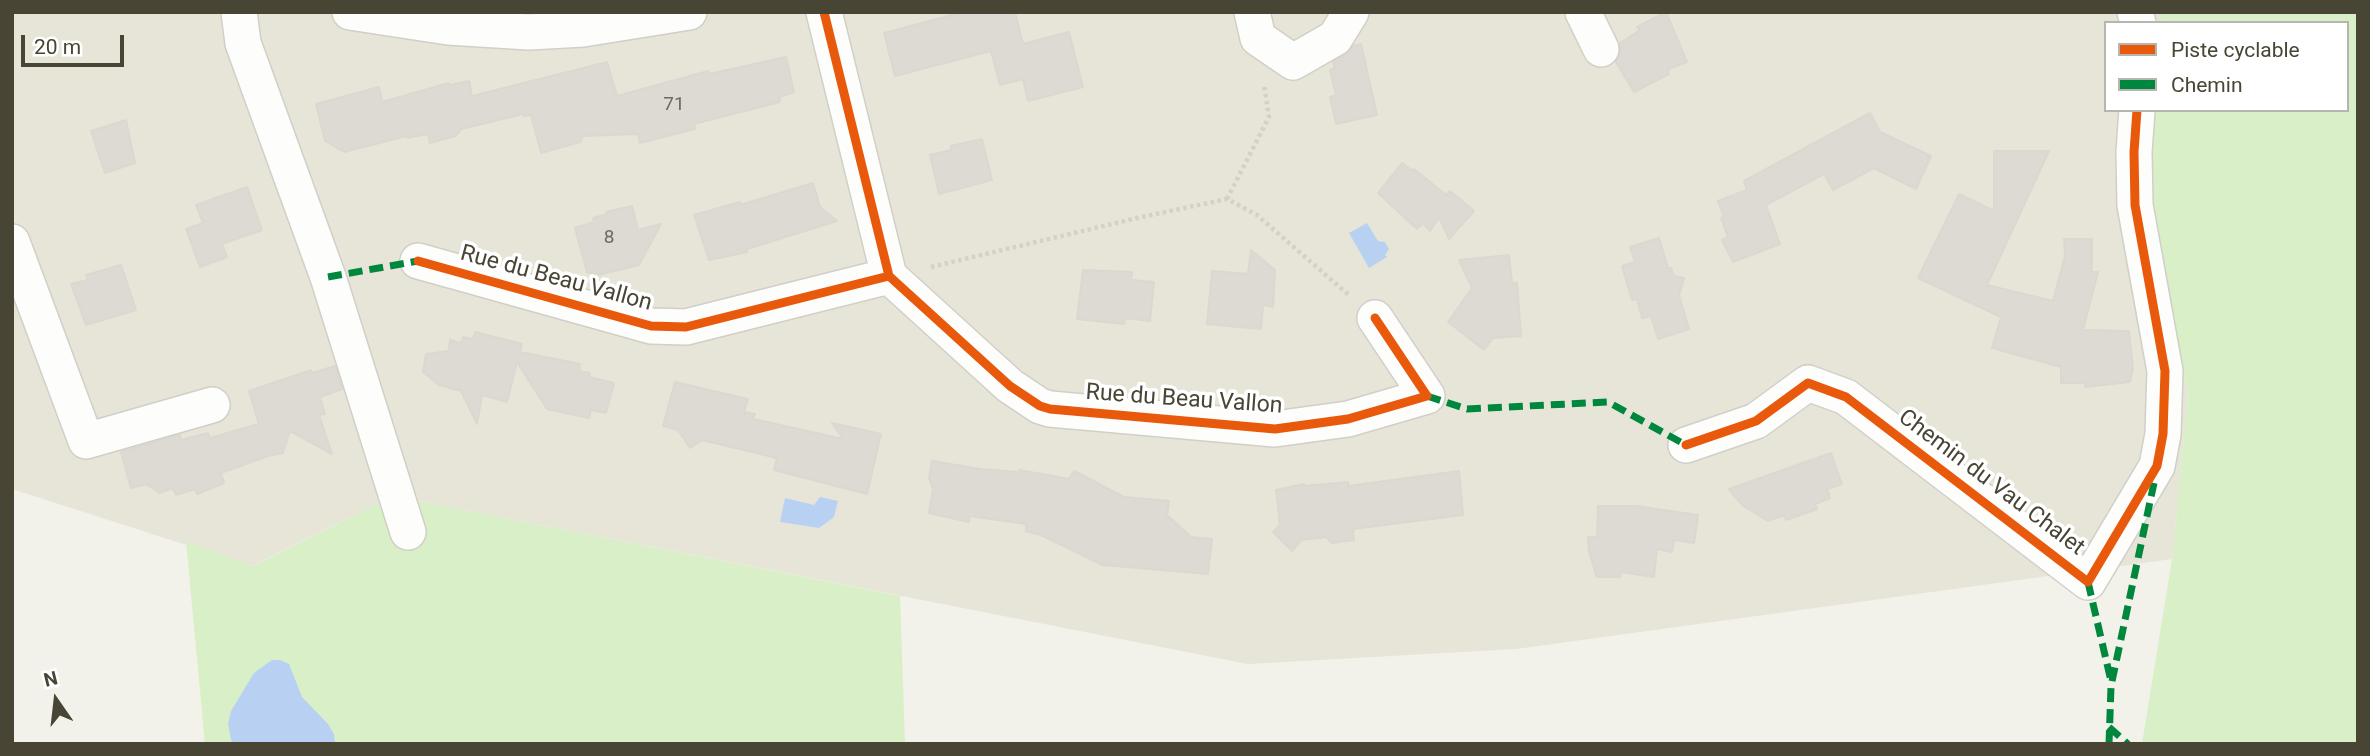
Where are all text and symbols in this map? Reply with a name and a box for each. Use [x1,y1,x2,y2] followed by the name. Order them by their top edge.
[24,21,128,65] scale bar
[2104,21,2349,112] legend
[34,35,81,59] text: 20 m
[2171,38,2300,62] text: Piste cyclable
[2171,73,2243,97] text: Chemin
[663,94,685,116] house number: 71
[604,227,614,249] house number: 8
[457,240,655,318] street label: Rue du Beau Vallon
[1085,379,1283,421] street label: Rue du Beau Vallon
[1893,404,2089,562] street label: Chemin du Vau Chalet
[21,665,91,735] north arrow
[42,666,60,692] text: N

